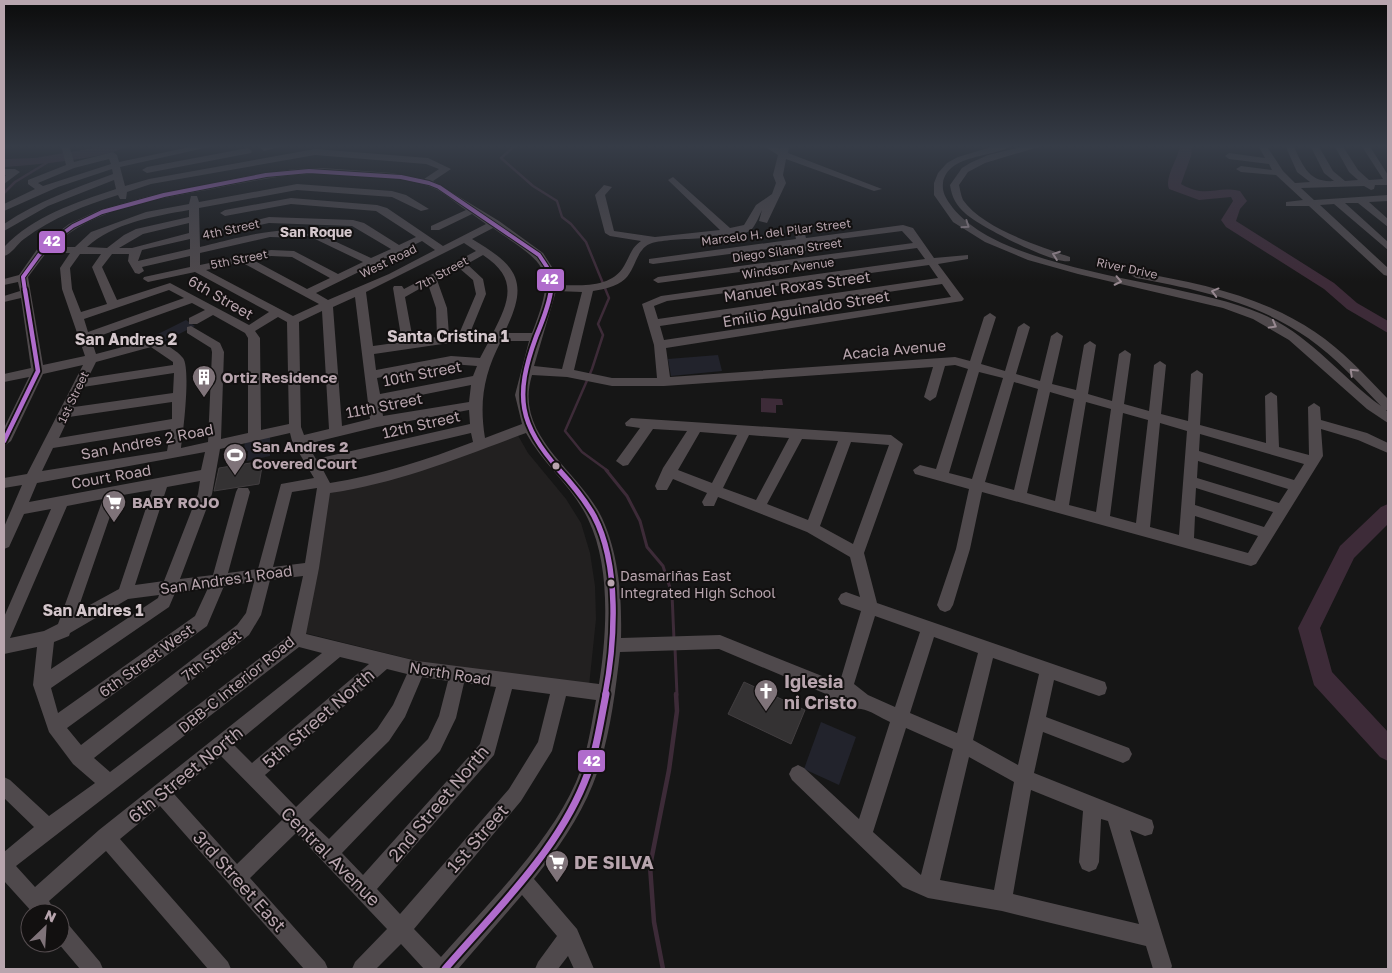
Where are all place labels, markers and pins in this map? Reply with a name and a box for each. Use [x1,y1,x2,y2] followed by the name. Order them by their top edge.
[191,364,217,398] building icon: Ortiz Residence
[222,368,338,386] place label: Ortiz Residence
[252,437,357,472] place label: San Andres 2 Covered Court
[222,442,248,476] sports icon: San Andres 2 Covered Court
[551,461,561,471] unlabelled marker
[101,489,127,523] supermarket icon: BABY ROJO
[132,493,219,511] place label: BABY ROJO
[620,567,776,601] place label: Dasmariñas East Integrated High School
[606,578,616,588] marker: Dasmariñas East Integrated High School
[784,670,857,713] place label: Iglesia ni Cristo
[753,678,779,712] church icon: Iglesia ni Cristo
[544,849,570,883] supermarket icon: DE SILVA
[574,851,654,873] place label: DE SILVA

